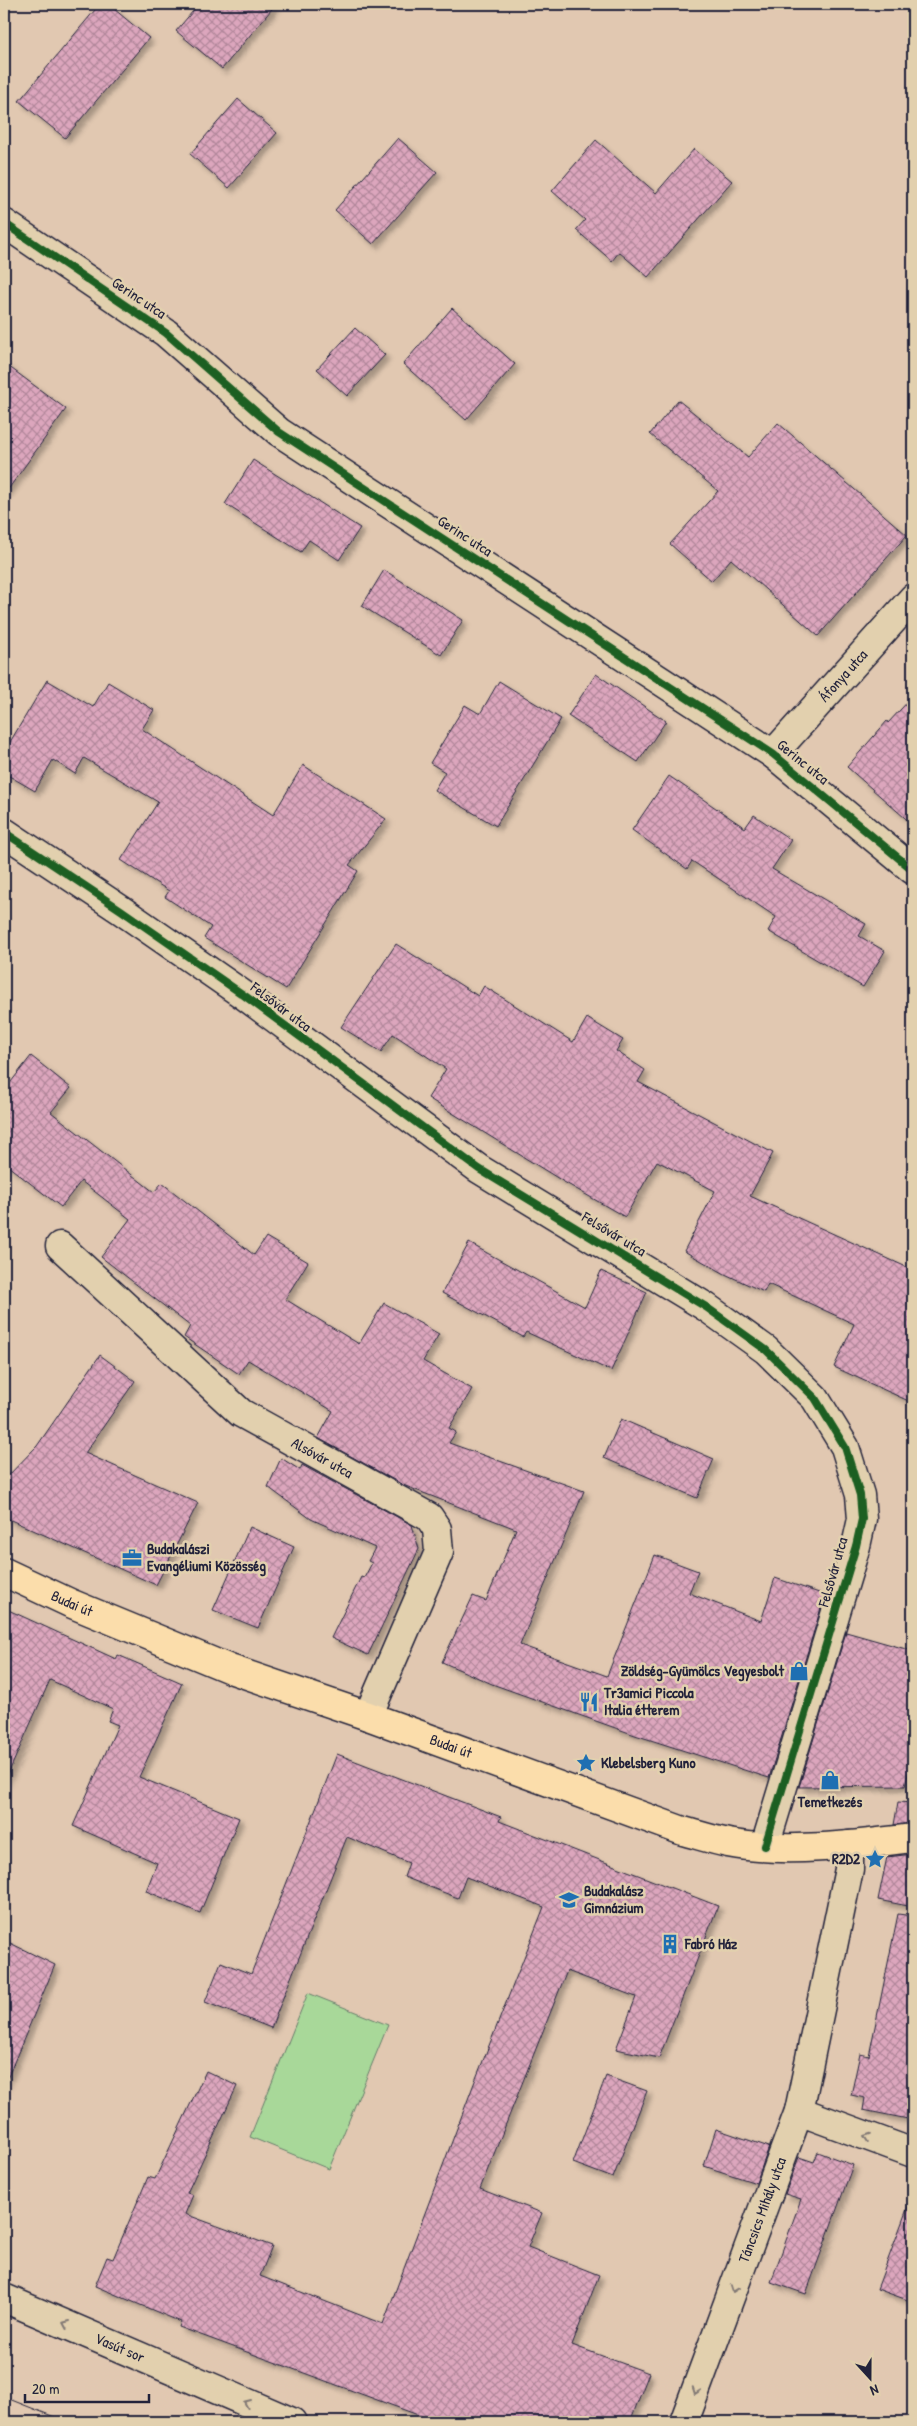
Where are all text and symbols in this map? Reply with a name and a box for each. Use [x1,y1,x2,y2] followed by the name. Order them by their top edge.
[108,272,171,323] street label: Gerinc utca
[434,510,497,561] street label: Gerinc utca
[814,645,872,706] street label: Áfonya utca
[773,734,834,789] street label: Gerinc utca
[246,976,316,1037] street label: Felsővár utca
[577,1206,650,1261] street label: Felsővár utca
[288,1432,357,1483] street label: Alsóvár utca
[812,1535,852,1610] street label: Felsővár utca
[147,1538,266,1577] place label: Budakalászi Evangéliumi Közösség
[121,1547,143,1569] office icon: Budakalászi Evangéliumi Közösség
[48,1585,97,1622] street label: Budai út
[621,1660,785,1682] place label: Zöldség-Gyümölcs Vegyesbolt
[788,1660,810,1682] shop icon: Zöldség-Gyümölcs Vegyesbolt
[603,1682,694,1720] place label: Tr3amici Piccola Italia étterem
[578,1691,600,1713] restaurant icon: Tr3amici Piccola Italia étterem
[427,1728,476,1763] street label: Budai út
[575,1752,597,1774] place icon: Klebelsberg Kuno
[601,1752,695,1774] place label: Klebelsberg Kuno
[819,1769,841,1791] shop icon: Temetkezés
[797,1791,863,1812] place label: Temetkezés
[832,1848,861,1869] place label: R2D2
[864,1848,886,1870] place icon: R2D2
[584,1880,644,1918] place label: Budakalász Gimnázium
[558,1889,580,1911] school or university icon: Budakalász Gimnázium
[659,1933,681,1955] building icon: Fabró Ház
[684,1933,738,1954] place label: Fabró Ház
[864,2133,872,2143] one-way arrow
[733,2154,791,2266] street label: Táncsics Mihály utca
[730,2284,740,2292] one-way arrow
[62,2320,71,2331] one-way arrow
[92,2327,148,2367] street label: Vasút sor
[844,2354,894,2404] north arrow
[25,2371,149,2403] scale bar
[32,2378,59,2399] text: 20 m
[867,2380,882,2401] text: N
[692,2386,702,2395] one-way arrow
[243,2398,252,2409] one-way arrow

